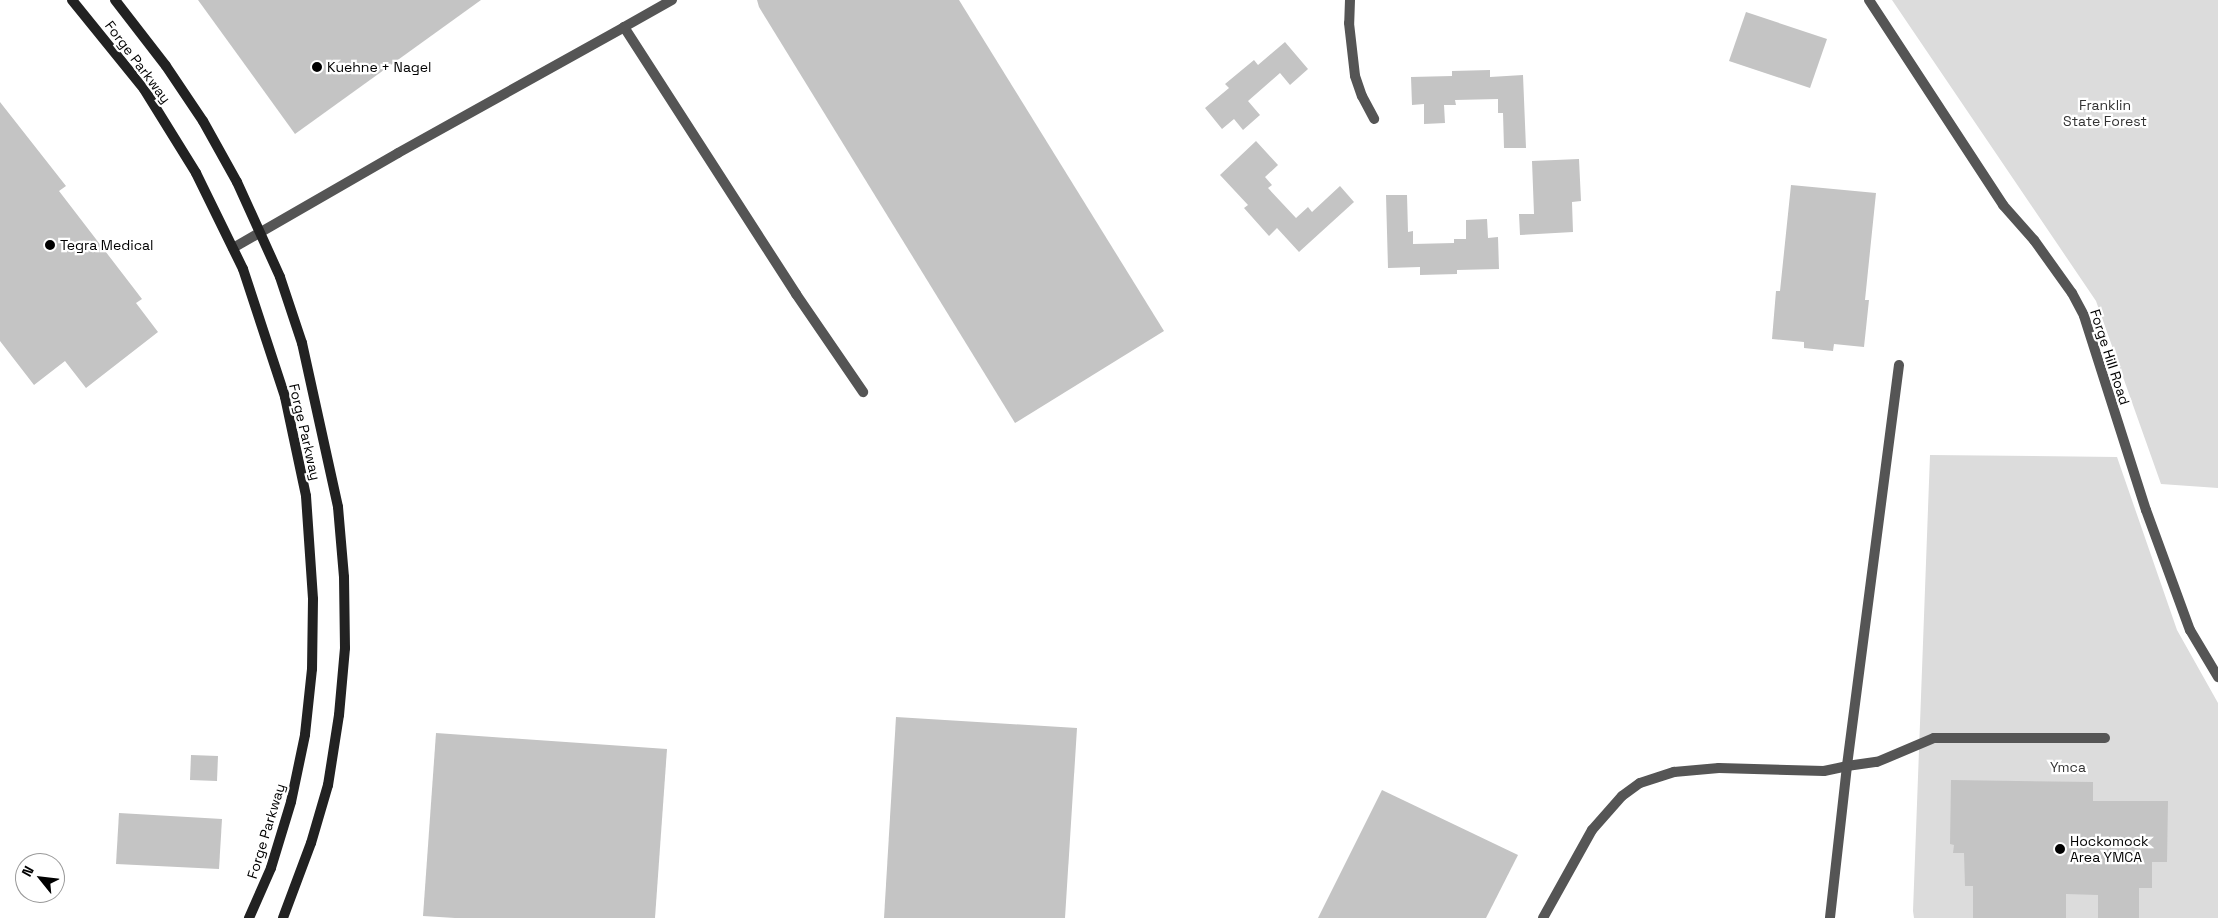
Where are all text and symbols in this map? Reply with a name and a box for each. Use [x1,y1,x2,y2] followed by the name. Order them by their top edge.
[102,18,174,106] street label: Forge Parkway
[327,59,431,75] place label: Kuehne + Nagel
[311,61,323,73] marker: Kuehne + Nagel
[2063,97,2147,130] park label: Franklin State Forest
[60,237,153,253] place label: Tegra Medical
[44,239,56,251] marker: Tegra Medical
[2087,307,2133,407] street label: Forge Hill Road
[286,382,324,482] street label: Forge Parkway
[2050,759,2086,775] park label: Ymca
[244,781,288,881] street label: Forge Parkway
[2070,833,2149,866] place label: Hockomock Area YMCA
[2054,843,2066,855] marker: Hockomock Area YMCA
[15,853,65,903] north arrow
[18,863,38,880] text: N

